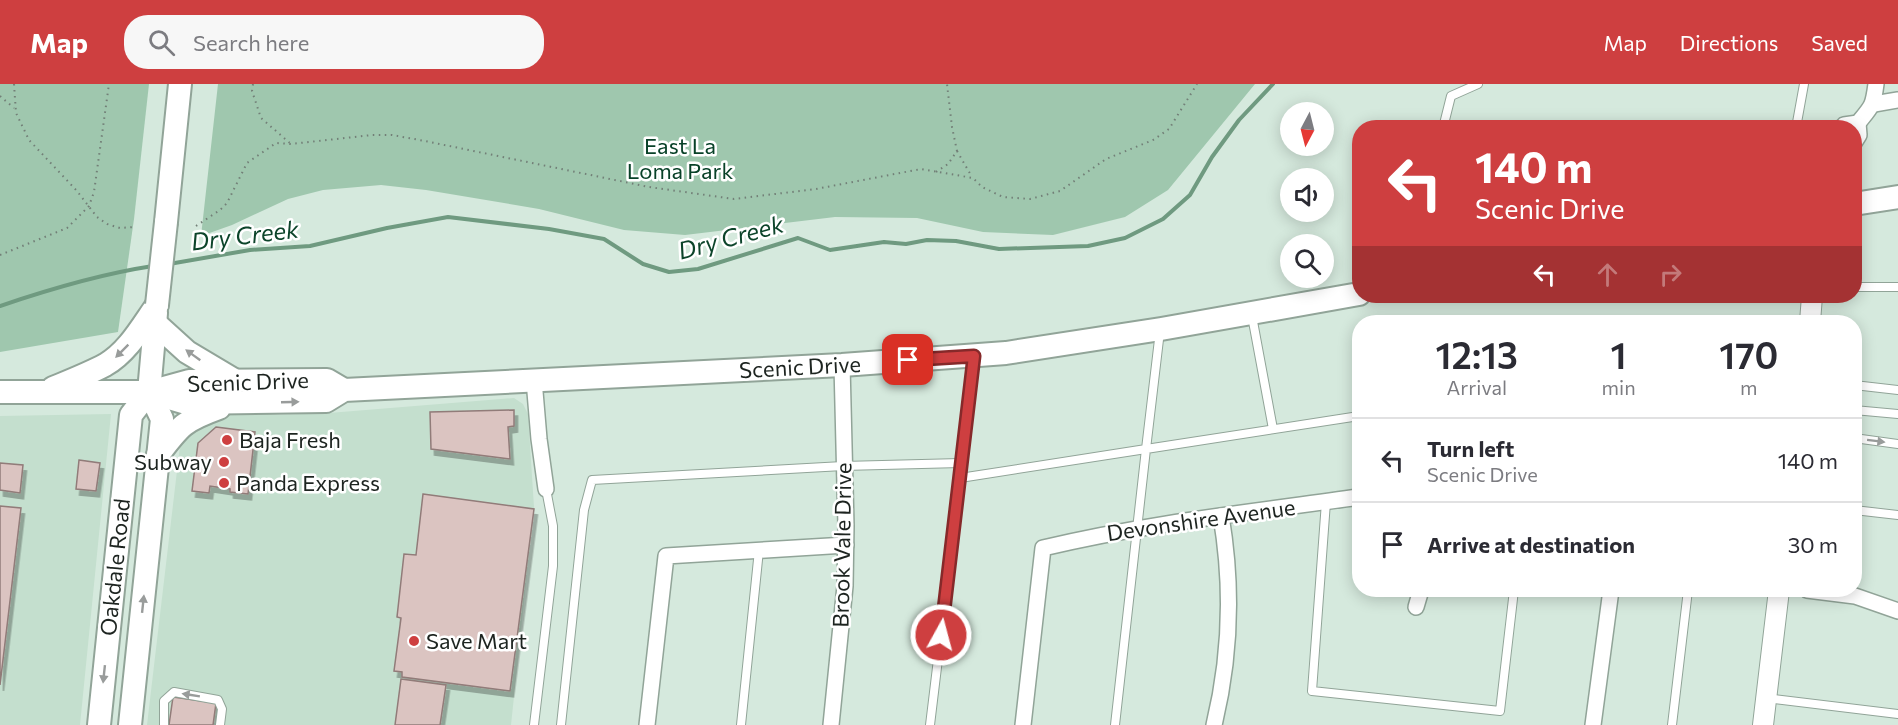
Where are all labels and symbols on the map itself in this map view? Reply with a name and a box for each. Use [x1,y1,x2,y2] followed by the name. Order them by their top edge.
[1280,102,1334,156] north arrow
[627,132,733,184] park label: East La Loma Park
[675,208,788,265] water label: Dry Creek
[189,213,301,255] water label: Dry Creek
[882,334,933,385] pin
[115,343,129,357] one-way arrow
[185,350,200,362] one-way arrow
[738,350,862,383] street label: Scenic Drive
[187,366,309,397] street label: Scenic Drive
[280,397,299,406] one-way arrow
[239,426,341,453] place label: Baja Fresh
[220,433,234,447] marker: Baja Fresh
[1867,436,1886,446] one-way arrow
[134,448,212,475] place label: Subway
[217,455,231,469] marker: Subway
[827,462,856,628] street label: Brook Vale Drive
[236,469,380,496] place label: Panda Express
[217,476,231,490] marker: Panda Express
[1105,493,1297,546] street label: Devonshire Avenue
[94,497,135,637] street label: Oakdale Road
[138,595,148,614] one-way arrow
[909,603,973,667] position arrow
[426,627,527,654] place label: Save Mart
[407,634,421,648] marker: Save Mart
[100,664,109,683] one-way arrow
[181,691,200,700] one-way arrow

